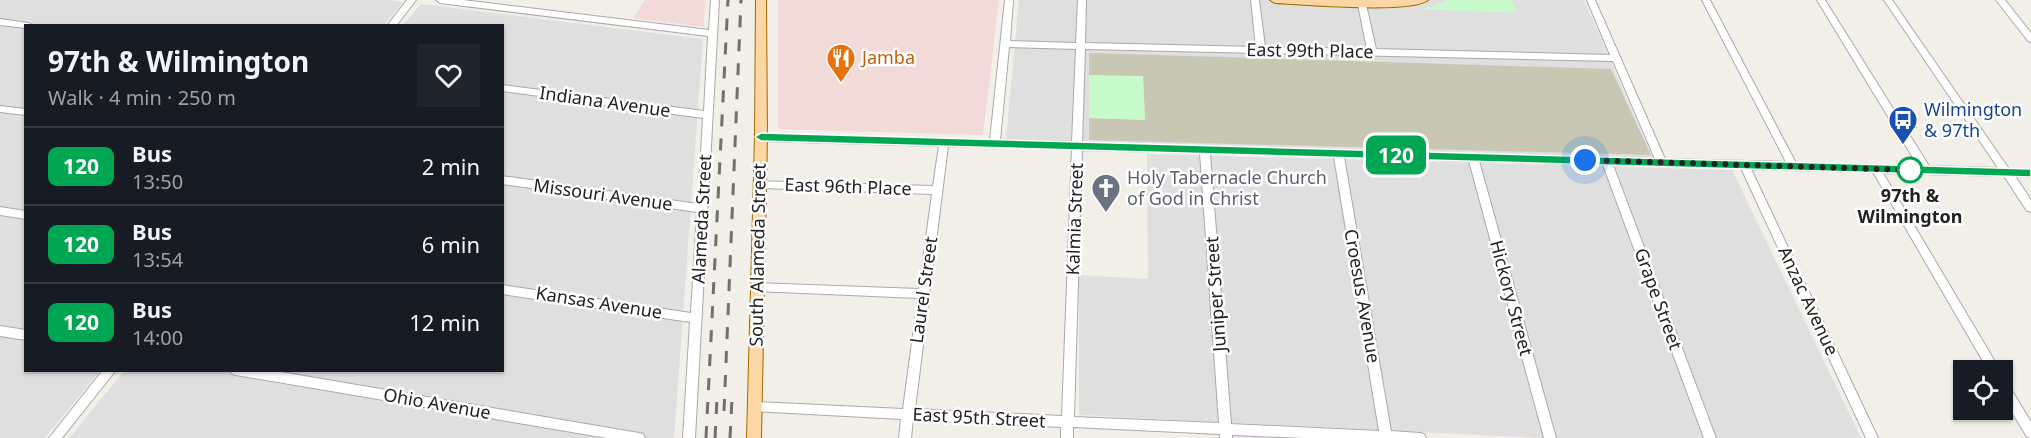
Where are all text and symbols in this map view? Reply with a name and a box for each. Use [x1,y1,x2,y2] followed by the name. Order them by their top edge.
[1246,37,1374,63] street label: East 99th Place
[48,42,309,80] text: 97th & Wilmington
[825,42,857,84] restaurant icon: Jamba
[417,44,480,107] button: heart
[860,45,915,69] place label: Jamba
[538,80,672,122] street label: Indiana Avenue
[48,84,236,111] text: Walk · 4 min · 250 m
[1924,97,2022,142] place label: Wilmington & 97th
[1887,104,1919,146] bus stop icon: Wilmington & 97th
[1362,136,1430,174] line badge: 120
[132,138,172,168] text: Bus
[1378,141,1414,169] text: 120
[1570,145,1600,175] your location
[422,151,480,181] text: 2 min
[63,152,99,180] text: 120
[686,153,716,284] street label: Alameda Street
[1897,157,1923,183] marker: 97th & Wilmington
[1060,162,1088,276] street label: Kalmia Street
[743,163,771,347] street label: South Alameda Street
[1127,165,1327,210] place label: Holy Tabernacle Church of God in Christ
[132,168,183,195] text: 13:50
[532,172,674,216] street label: Missouri Avenue
[784,172,912,200] street label: East 96th Place
[1090,172,1122,214] church icon: Holy Tabernacle Church of God in Christ
[1858,183,1962,228] place label: 97th & Wilmington
[132,216,172,246] text: Bus
[1339,227,1387,365] street label: Croesus Avenue
[422,229,480,259] text: 6 min
[63,230,99,258] text: 120
[904,234,942,345] street label: Laurel Street
[1199,235,1231,354] street label: Juniper Street
[1485,237,1539,359] street label: Hickory Street
[1773,242,1845,359] street label: Anzac Avenue
[1629,245,1689,353] street label: Grape Street
[132,246,183,273] text: 13:54
[534,280,664,324] street label: Kansas Avenue
[132,294,172,324] text: Bus
[409,307,480,337] text: 12 min
[63,308,99,336] text: 120
[132,324,183,351] text: 14:00
[1953,360,2013,420] map controls
[1953,360,2013,420] button: locate
[382,382,493,424] street label: Ohio Avenue
[912,402,1047,432] street label: East 95th Street

